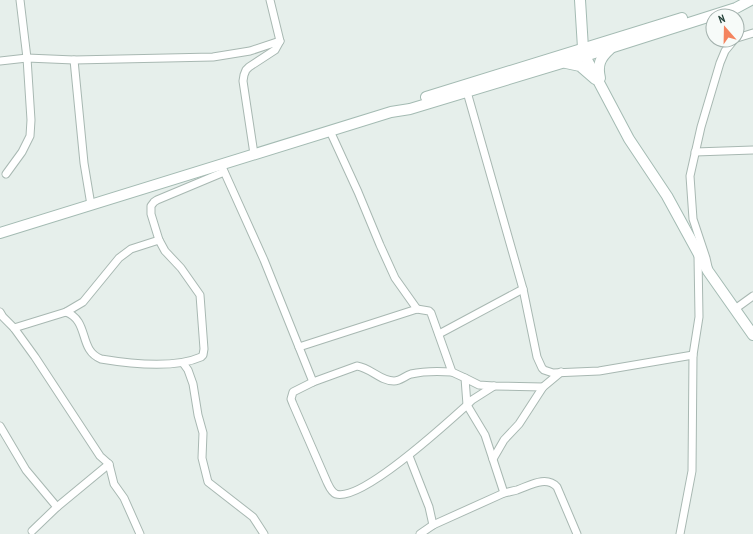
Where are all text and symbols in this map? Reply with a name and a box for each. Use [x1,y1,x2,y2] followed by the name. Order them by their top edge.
[705,8,745,48] north arrow
[716,11,727,26] text: N

